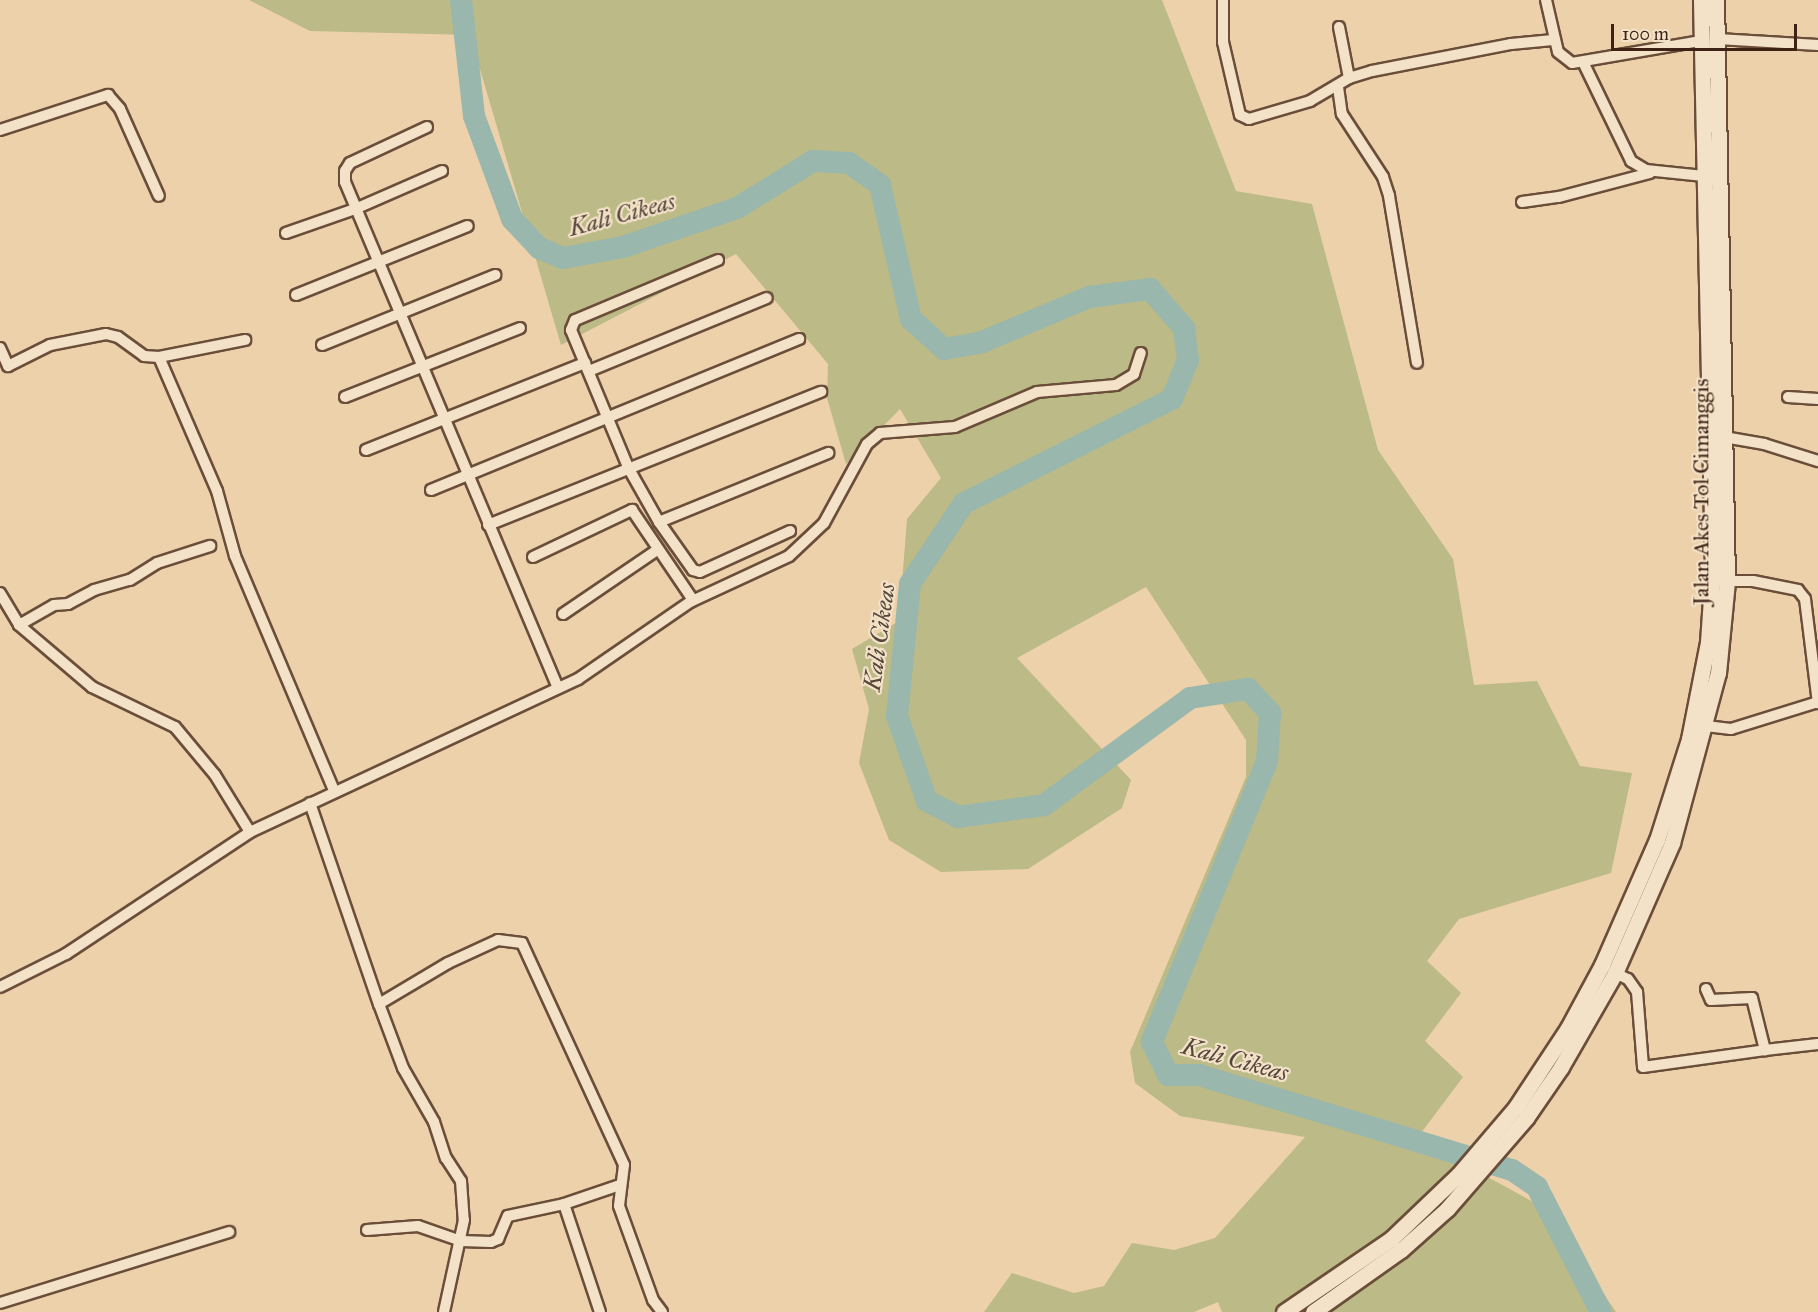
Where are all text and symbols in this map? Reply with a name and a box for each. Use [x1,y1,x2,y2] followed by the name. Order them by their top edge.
[1614,12,1800,50] scale bar
[1622,23,1669,45] text: 100 m
[566,187,678,243] water label: Kali Cikeas
[1688,379,1714,605] street label: Jalan Akes Tol Cimanggis
[858,581,902,693] water label: Kali Cikeas
[1179,1032,1291,1088] water label: Kali Cikeas

